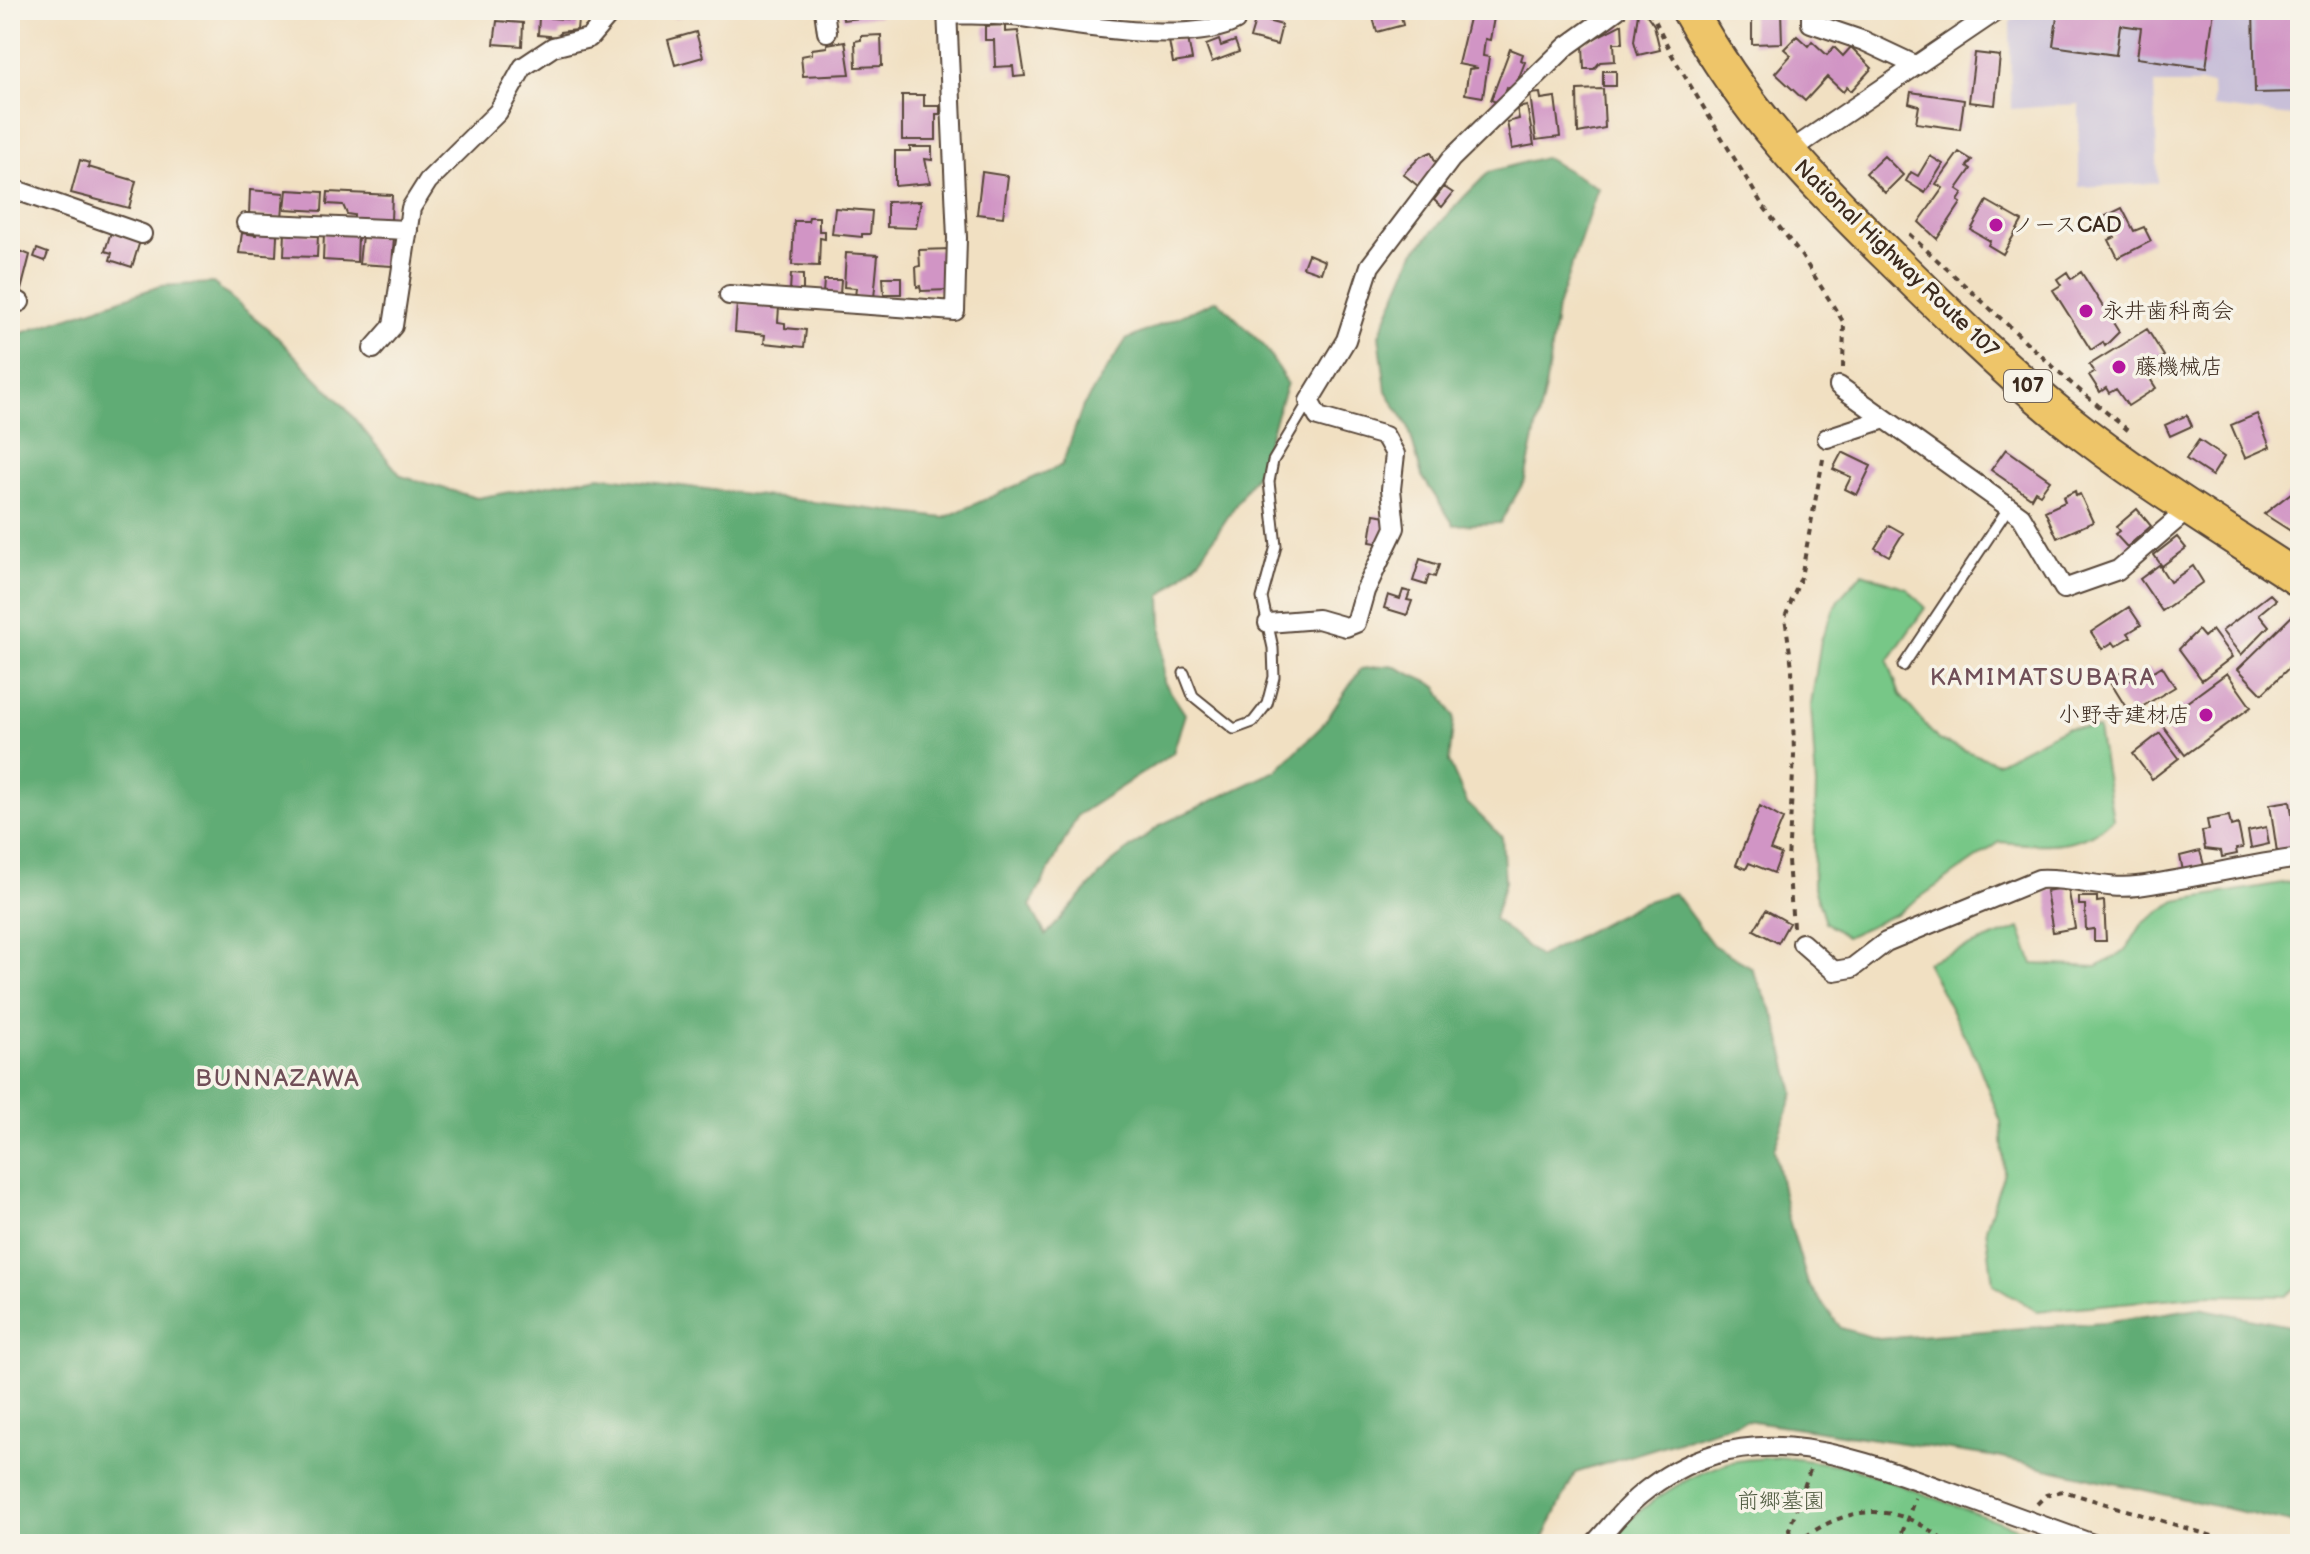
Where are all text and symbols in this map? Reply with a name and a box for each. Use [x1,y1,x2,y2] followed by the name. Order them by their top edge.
[1788,154,2004,364] street label: National Highway Route 107
[2012,212,2122,239] place label: ノースCAD
[1987,216,2005,234] marker: ノースCAD
[2102,298,2234,325] place label: 永井歯科商会
[2077,302,2095,320] marker: 永井歯科商会
[2135,354,2223,381] place label: 藤機械店
[2110,358,2128,376] marker: 藤機械店
[2004,370,2052,402] road number: 107
[1930,663,2156,692] district label: KAMIMATSUBARA
[2058,702,2190,729] place label: 小野寺建材店
[2197,706,2215,724] marker: 小野寺建材店
[195,1064,361,1093] district label: BUNNAZAWA
[1737,1488,1825,1515] park label: 前郷墓園

